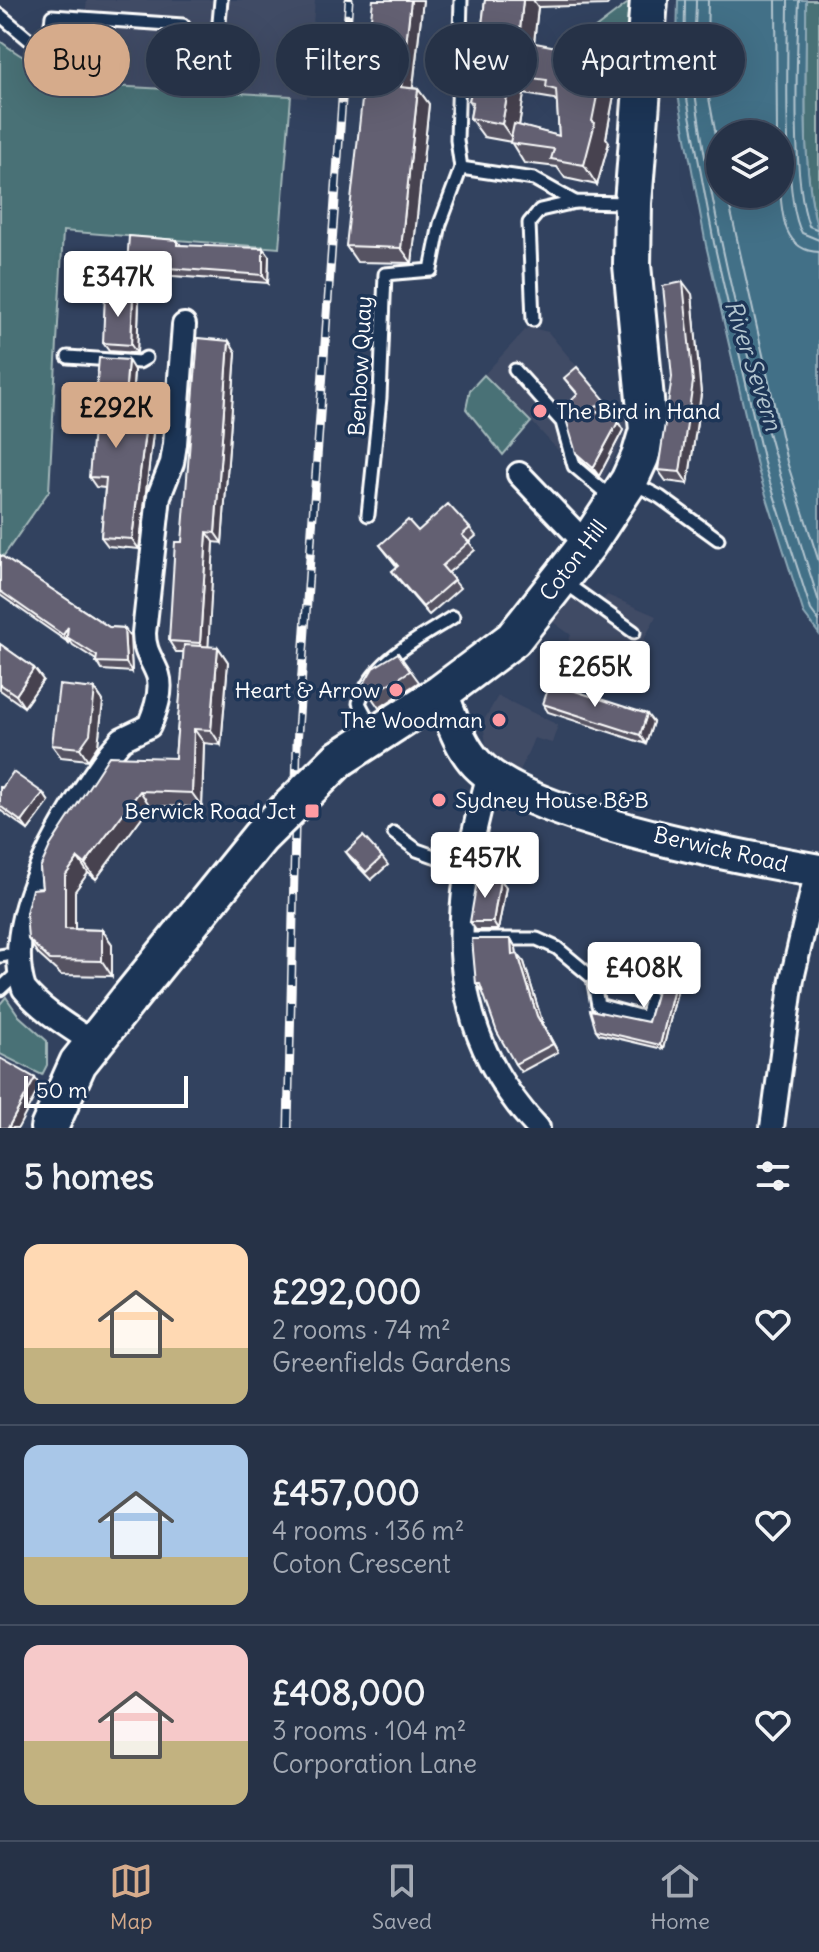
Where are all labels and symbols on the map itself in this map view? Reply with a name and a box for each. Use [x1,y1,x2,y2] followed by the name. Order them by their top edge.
[62,251,174,319] pin: £347K
[342,295,378,437] street label: Benbow Quay
[719,296,790,435] water label: River Severn
[60,382,172,450] pin: £292K
[556,397,721,425] place label: The Bird in Hand
[531,402,549,420] marker: The Bird in Hand
[533,514,613,606] street label: Coton Hill
[539,641,651,709] pin: £265K
[235,676,380,704] place label: Heart & Arrow
[387,681,405,699] marker: Heart & Arrow
[340,706,483,734] place label: The Woodman
[490,711,508,729] marker: The Woodman
[455,786,649,814] place label: Sydney House B&B
[430,791,448,809] marker: Sydney House B&B
[124,797,296,825] place label: Berwick Road Jct
[303,802,321,820] marker: Berwick Road Jct
[651,820,791,878] street label: Berwick Road
[429,832,541,900] pin: £457K
[588,942,700,1010] pin: £408K
[24,1072,188,1108] scale bar

